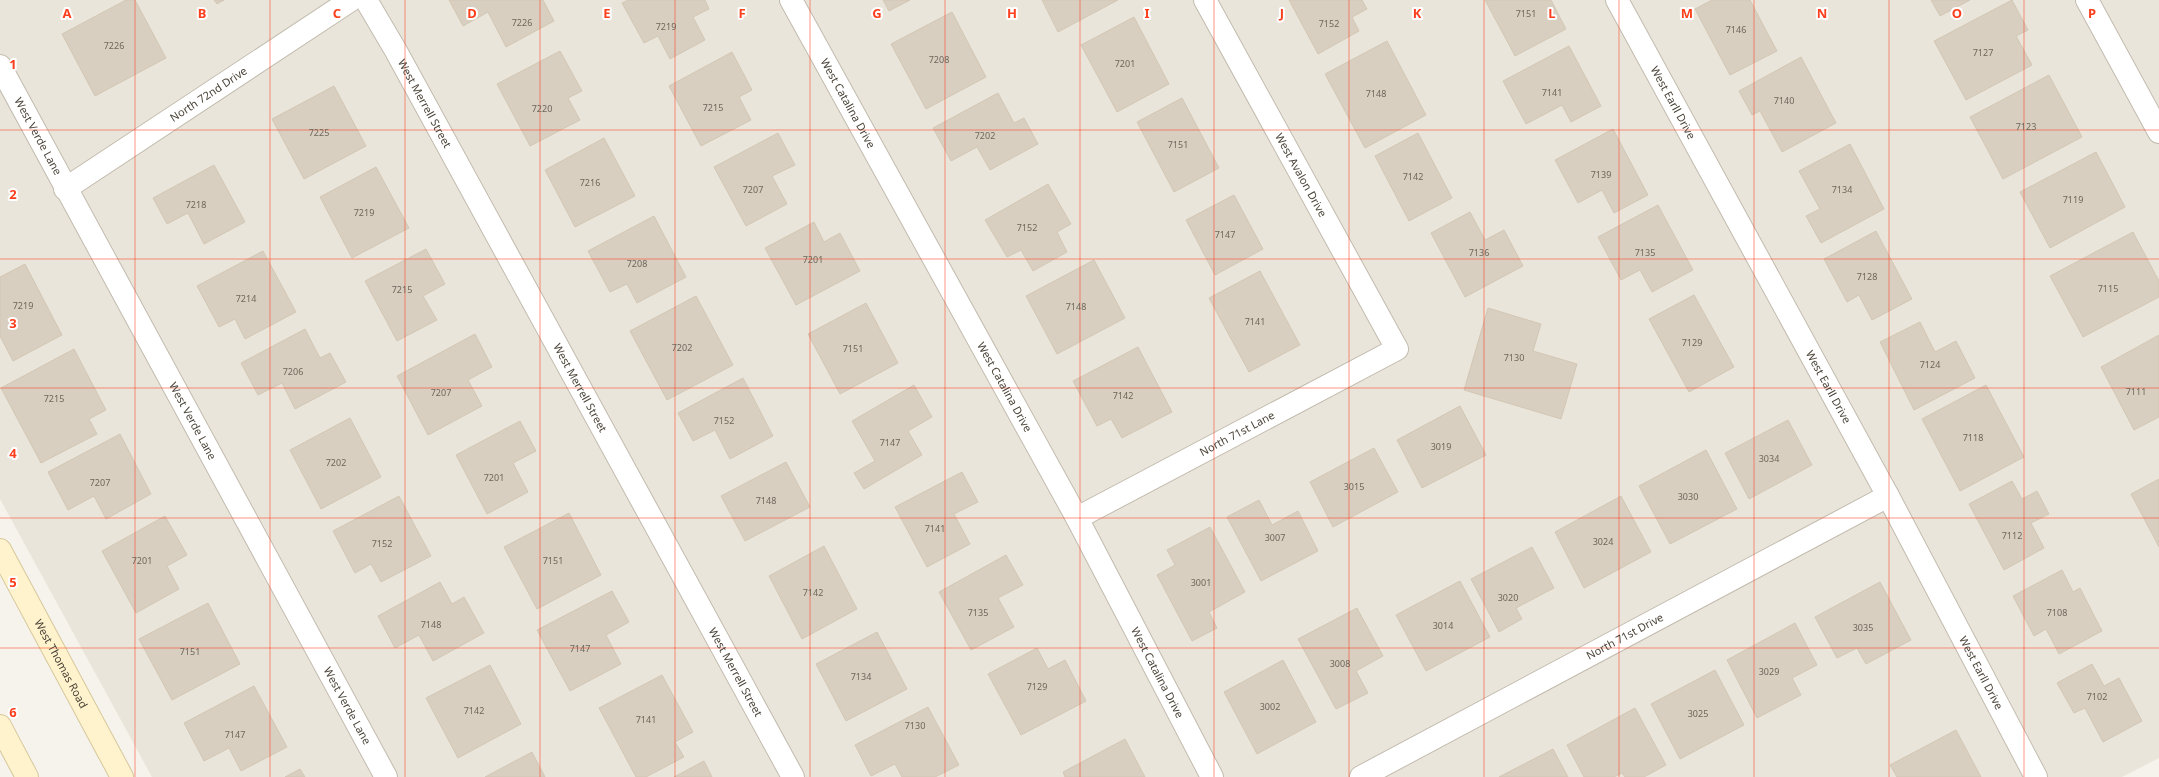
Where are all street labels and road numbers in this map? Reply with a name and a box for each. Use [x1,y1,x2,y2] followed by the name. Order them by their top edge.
[818,55,879,151] street label: West Catalina Drive
[395,56,455,150] street label: West Merrell Street
[167,63,250,125] street label: North 72nd Drive
[1648,63,1700,142] street label: West Earll Drive
[11,95,66,177] street label: West Verde Lane
[1272,130,1331,219] street label: West Avalon Drive
[974,339,1036,434] street label: West Catalina Drive
[550,340,611,435] street label: West Merrell Street
[1803,348,1855,426] street label: West Earll Drive
[166,379,220,462] street label: West Verde Lane
[1197,407,1277,459] street label: North 71st Lane
[1583,609,1666,663] street label: North 71st Drive
[31,616,92,711] street label: West Thomas Road
[1128,624,1188,720] street label: West Catalina Drive
[706,625,766,719] street label: West Merrell Street
[1956,633,2007,712] street label: West Earll Drive
[321,664,375,747] street label: West Verde Lane

